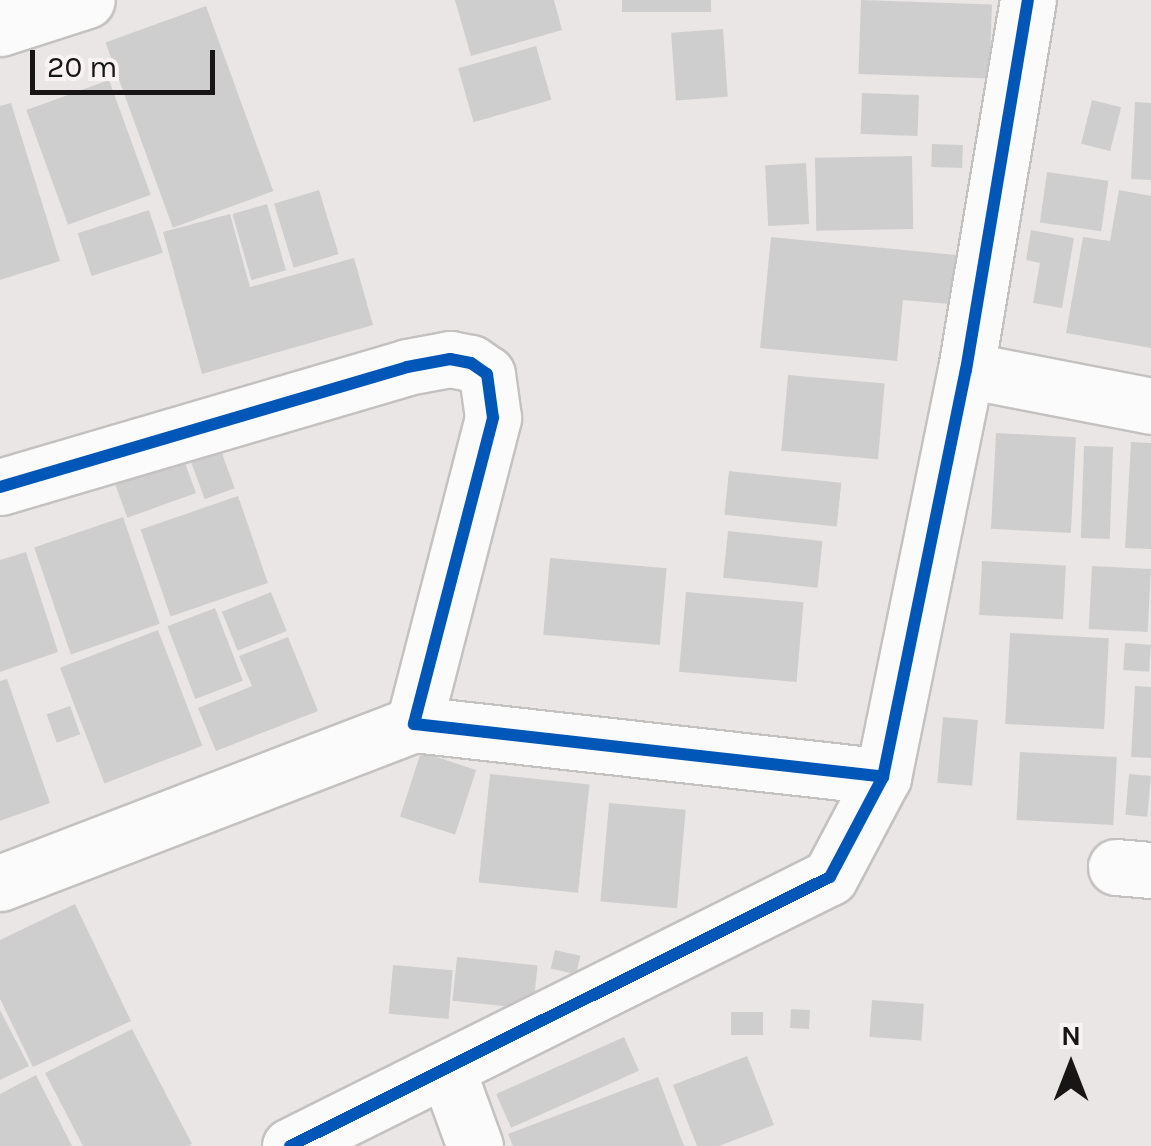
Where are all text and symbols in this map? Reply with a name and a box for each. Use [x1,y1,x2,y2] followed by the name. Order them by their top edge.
[35,30,220,92] scale bar
[47,49,117,85] text: 20 m
[1021,1016,1121,1116] north arrow
[1061,1019,1081,1052] text: N

